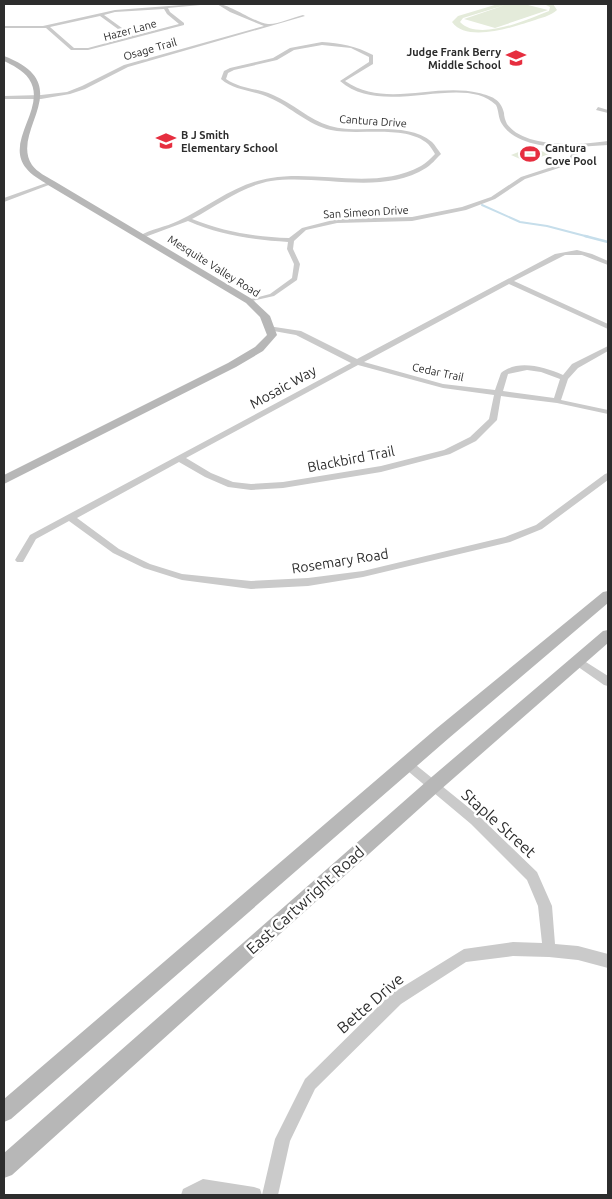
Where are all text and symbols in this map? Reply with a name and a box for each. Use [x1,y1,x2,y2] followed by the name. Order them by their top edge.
[102,17,158,43] street label: Hazer Lane
[122,36,178,62] street label: Osage Trail
[406,46,502,71] place label: Judge Frank Berry Middle School
[505,47,527,69] school or university icon: Judge Frank Berry Middle School
[339,113,407,129] street label: Cantura Drive
[181,129,279,154] place label: B J Smith Elementary School
[155,130,177,152] school or university icon: B J Smith Elementary School
[545,142,597,167] place label: Cantura Cove Pool
[519,143,541,165] sports icon: Cantura Cove Pool
[323,204,409,220] street label: San Simeon Drive
[166,233,262,299] street label: Mesquite Valley Road
[411,361,465,383] street label: Cedar Trail
[247,362,319,412] street label: Mosaic Way
[306,443,396,475] street label: Blackbird Trail
[290,545,390,577] street label: Rosemary Road
[458,785,540,861] street label: Staple Street
[242,842,368,958] street label: East Cartwright Road
[333,969,407,1037] street label: Bette Drive

